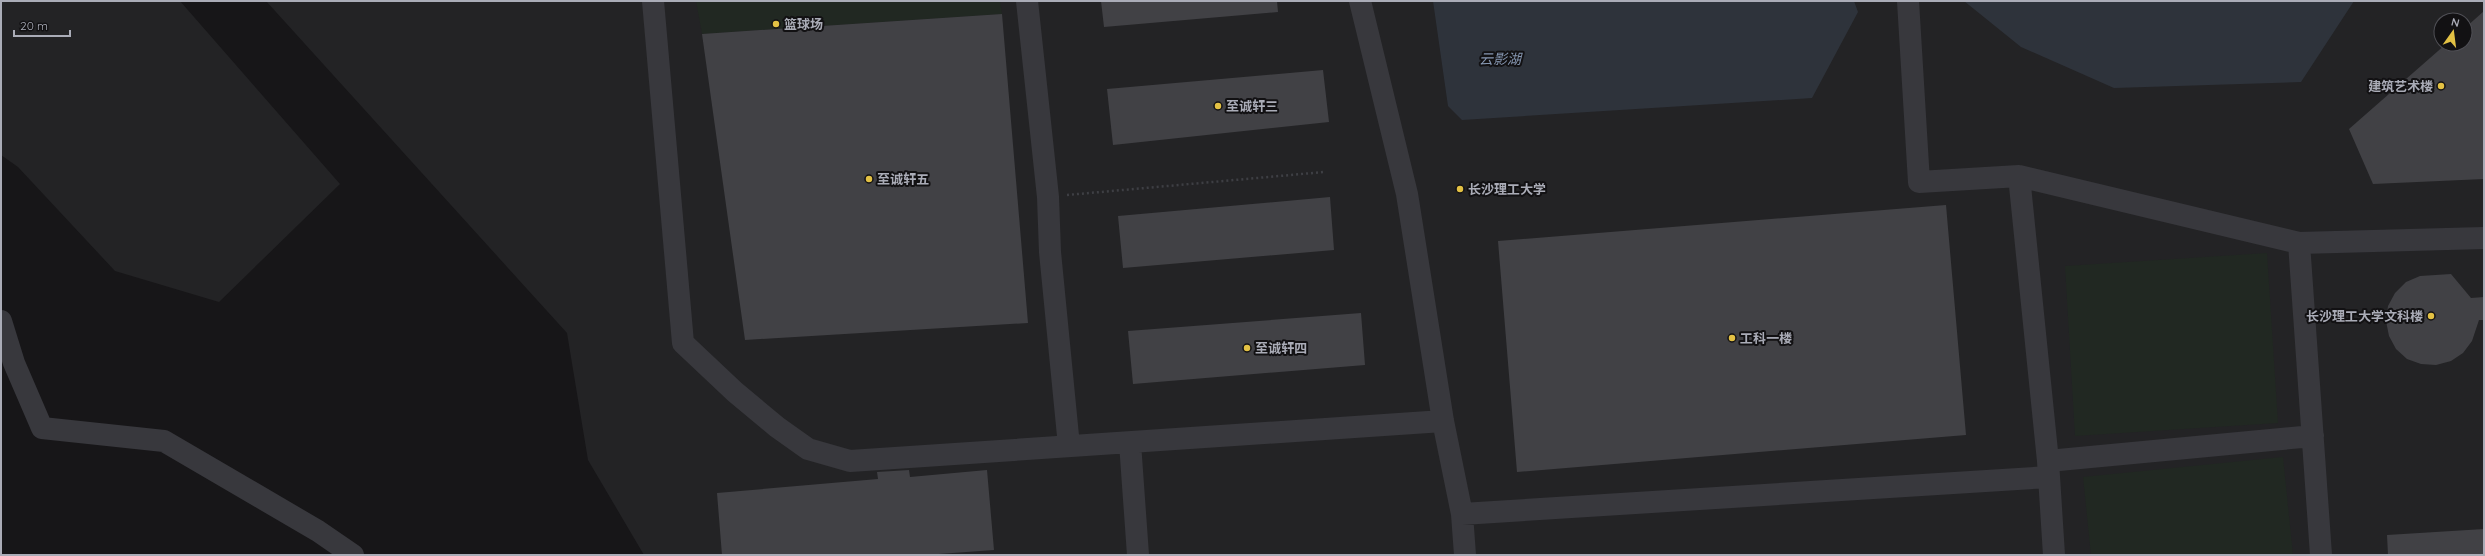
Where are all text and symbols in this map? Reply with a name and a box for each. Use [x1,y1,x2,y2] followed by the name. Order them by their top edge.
[14,12,70,38] scale bar
[2433,12,2473,52] north arrow
[2450,15,2461,30] text: N
[784,16,823,32] place label: 篮球场
[20,18,48,33] text: 20 m
[771,19,781,29] marker: 篮球场
[1479,50,1523,68] water label: 云影湖
[2368,78,2433,94] place label: 建筑艺术楼
[2436,81,2446,91] marker: 建筑艺术楼
[1226,98,1278,114] place label: 至诚轩三
[1213,101,1223,111] marker: 至诚轩三
[877,171,929,187] place label: 至诚轩五
[864,174,874,184] marker: 至诚轩五
[1468,181,1546,197] place label: 长沙理工大学
[1455,184,1465,194] marker: 长沙理工大学
[2306,308,2423,324] place label: 长沙理工大学文科楼
[2426,311,2436,321] marker: 长沙理工大学文科楼
[1740,330,1792,346] place label: 工科一楼
[1727,333,1737,343] marker: 工科一楼
[1255,340,1307,356] place label: 至诚轩四
[1242,343,1252,353] marker: 至诚轩四

